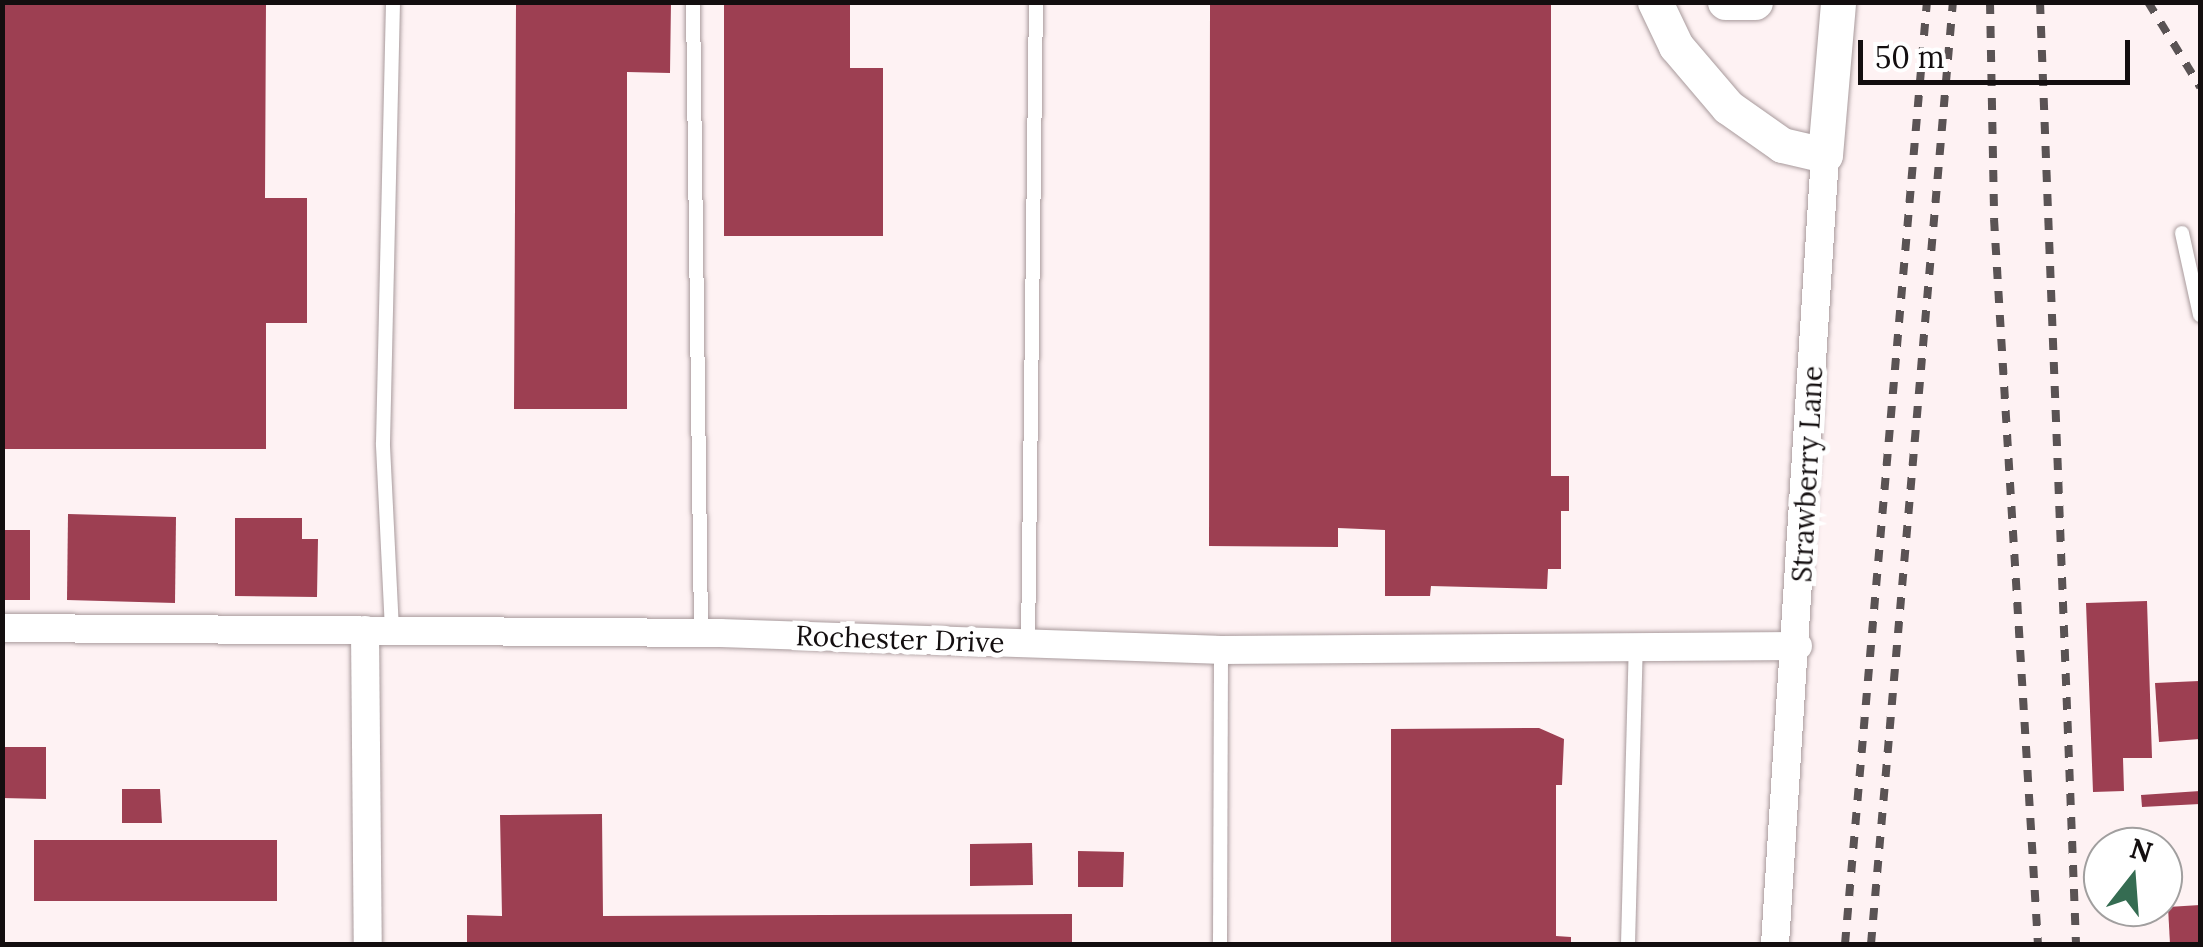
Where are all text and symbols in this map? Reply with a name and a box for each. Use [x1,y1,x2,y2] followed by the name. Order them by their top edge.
[1863,20,2136,82] scale bar
[1875,38,1945,76] text: 50 m
[1785,365,1829,583] street label: Strawberry Lane
[795,619,1005,659] street label: Rochester Drive
[2083,827,2183,927] north arrow
[2126,830,2157,871] text: N

